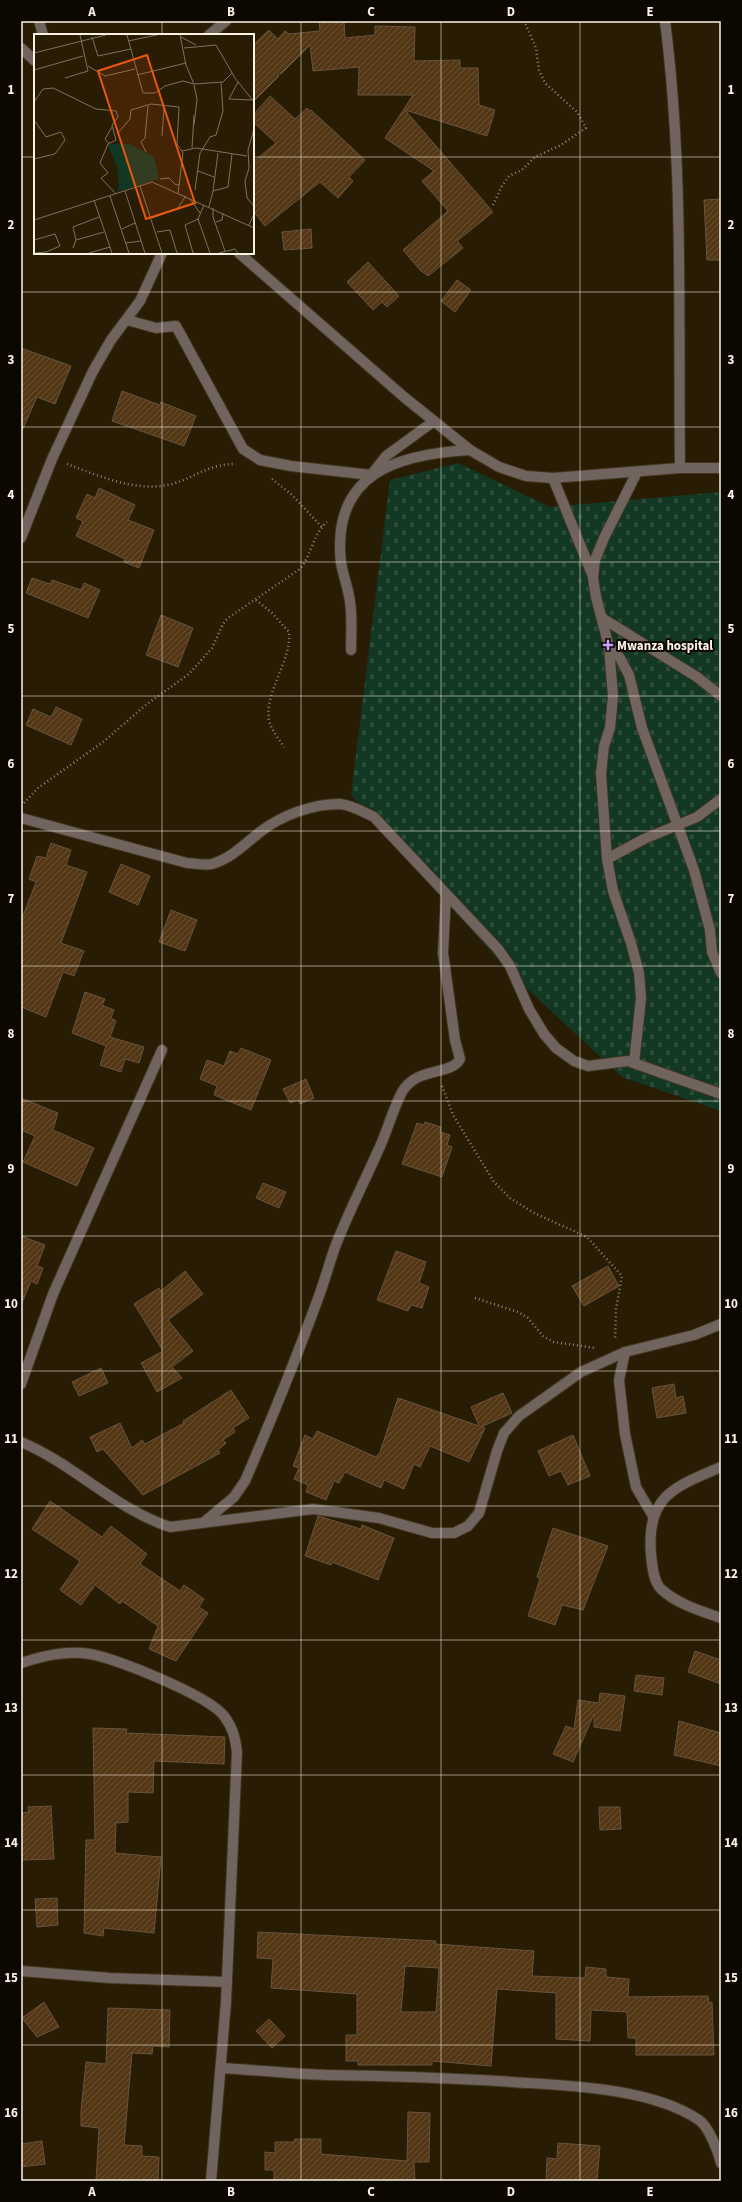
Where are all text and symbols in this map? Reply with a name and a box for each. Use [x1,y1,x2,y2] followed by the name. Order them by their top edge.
[87,3,96,21] text: A
[227,3,235,21] text: B
[367,3,375,21] text: C
[507,3,515,21] text: D
[646,3,654,21] text: E
[34,34,254,254] inset map
[8,81,15,99] text: 1
[728,81,735,99] text: 1
[8,216,15,234] text: 2
[728,216,735,234] text: 2
[8,351,15,369] text: 3
[728,351,735,369] text: 3
[8,486,15,504] text: 4
[728,486,735,504] text: 4
[8,620,15,638] text: 5
[728,620,735,638] text: 5
[617,637,713,655] place label: Mwanza hospital
[602,639,614,651] marker: Mwanza hospital
[8,755,15,773] text: 6
[728,755,735,773] text: 6
[8,890,15,908] text: 7
[728,890,735,908] text: 7
[8,1025,15,1043] text: 8
[728,1025,735,1043] text: 8
[8,1160,15,1178] text: 9
[728,1160,735,1178] text: 9
[4,1295,18,1313] text: 10
[724,1295,738,1313] text: 10
[4,1430,18,1448] text: 11
[724,1430,738,1448] text: 11
[4,1565,18,1583] text: 12
[724,1565,738,1583] text: 12
[4,1699,18,1717] text: 13
[724,1699,738,1717] text: 13
[4,1834,18,1852] text: 14
[724,1834,738,1852] text: 14
[4,1969,18,1987] text: 15
[724,1969,738,1987] text: 15
[4,2104,18,2122] text: 16
[724,2104,738,2122] text: 16
[87,2183,96,2201] text: A
[227,2183,235,2201] text: B
[367,2183,375,2201] text: C
[507,2183,515,2201] text: D
[646,2183,654,2201] text: E

